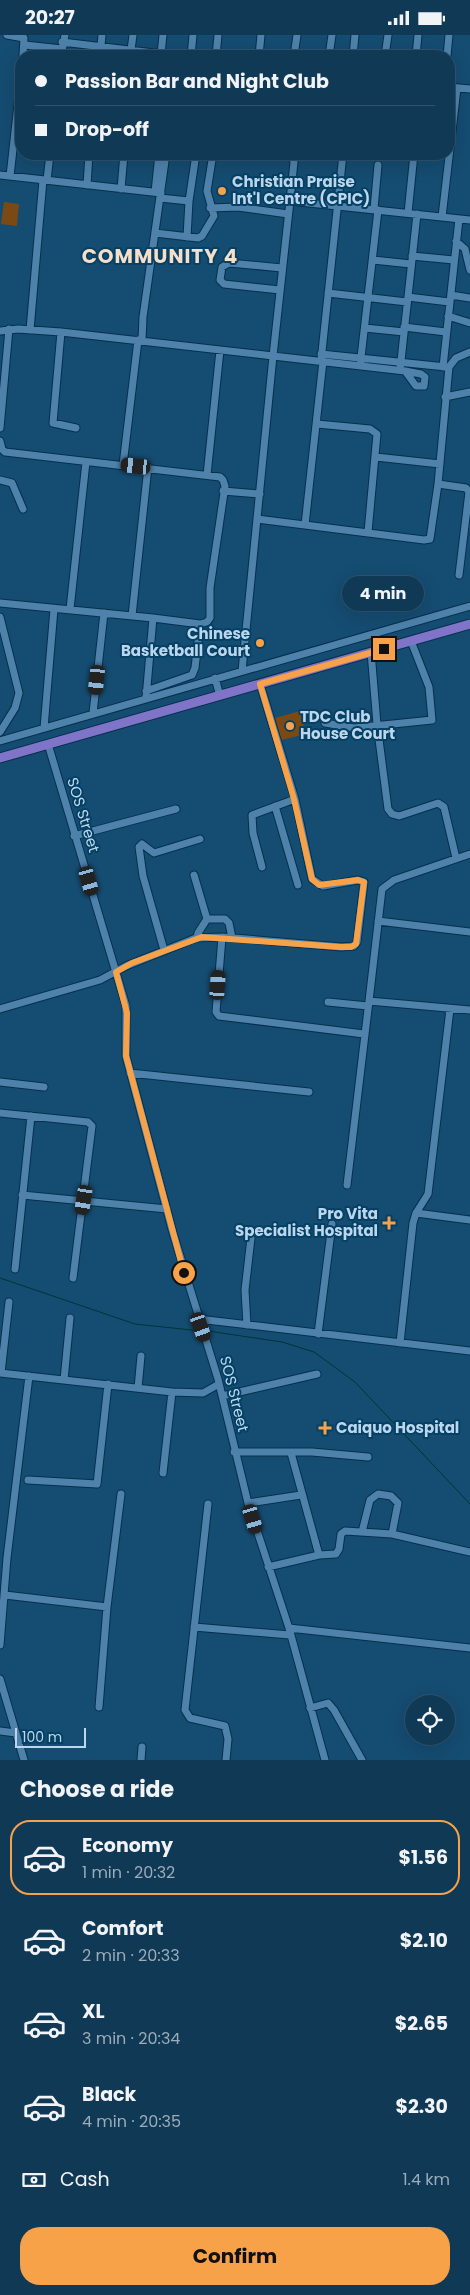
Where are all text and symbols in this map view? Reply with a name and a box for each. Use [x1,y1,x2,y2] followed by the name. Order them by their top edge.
[25,4,75,31] text: 20:27
[65,68,329,95] text: Passion Bar and Night Club
[65,116,149,143] text: Drop-off
[232,171,370,209] place label: Christian Praise Int'l Centre (CPIC)
[216,185,228,197] marker: Christian Praise Int'l Centre (CPIC)
[82,242,238,270] district label: COMMUNITY 4
[120,457,151,475] car
[343,577,425,611] callout: 4 min
[360,582,406,605] text: 4 min
[121,623,250,661] place label: Chinese Basketball Court
[254,637,266,649] marker: Chinese Basketball Court
[373,638,395,660] route end
[87,664,106,696] car
[300,706,395,744] place label: TDC Club House Court
[284,720,296,732] marker: TDC Club House Court
[62,775,105,855] street label: SOS Street
[77,865,100,897] car
[209,970,226,1000] car
[74,1184,93,1216] car
[235,1203,378,1241] place label: Pro Vita Specialist Hospital
[382,1216,396,1230] marker: Pro Vita Specialist Hospital
[173,1262,195,1284] route start
[189,1310,212,1344] car
[215,1354,254,1434] street label: SOS Street
[336,1417,459,1438] place label: Caiquo Hospital
[318,1421,332,1435] marker: Caiquo Hospital
[241,1502,264,1536] car
[405,1695,455,1745] map controls
[405,1695,455,1745] button: locate
[15,1725,86,1748] scale bar
[22,1727,62,1747] text: 100 m
[20,1774,174,1805] text: Choose a ride
[82,1832,173,1859] text: Economy
[22,1835,67,1880] icon: car
[399,1844,448,1871] text: $1.56
[82,1861,175,1884] text: 1 min · 20:32
[82,1915,164,1942] text: Comfort
[22,1918,67,1963] icon: car
[400,1927,448,1954] text: $2.10
[82,1944,180,1967] text: 2 min · 20:33
[82,1998,105,2025] text: XL
[22,2001,67,2046] icon: car
[395,2010,448,2037] text: $2.65
[82,2027,180,2050] text: 3 min · 20:34
[82,2081,136,2108] text: Black
[22,2084,67,2129] icon: car
[395,2093,448,2120] text: $2.30
[82,2110,181,2133] text: 4 min · 20:35
[20,2166,48,2194] icon: cash
[60,2166,110,2193] text: Cash
[402,2168,450,2191] text: 1.4 km
[20,2227,450,2285] button: Confirm

